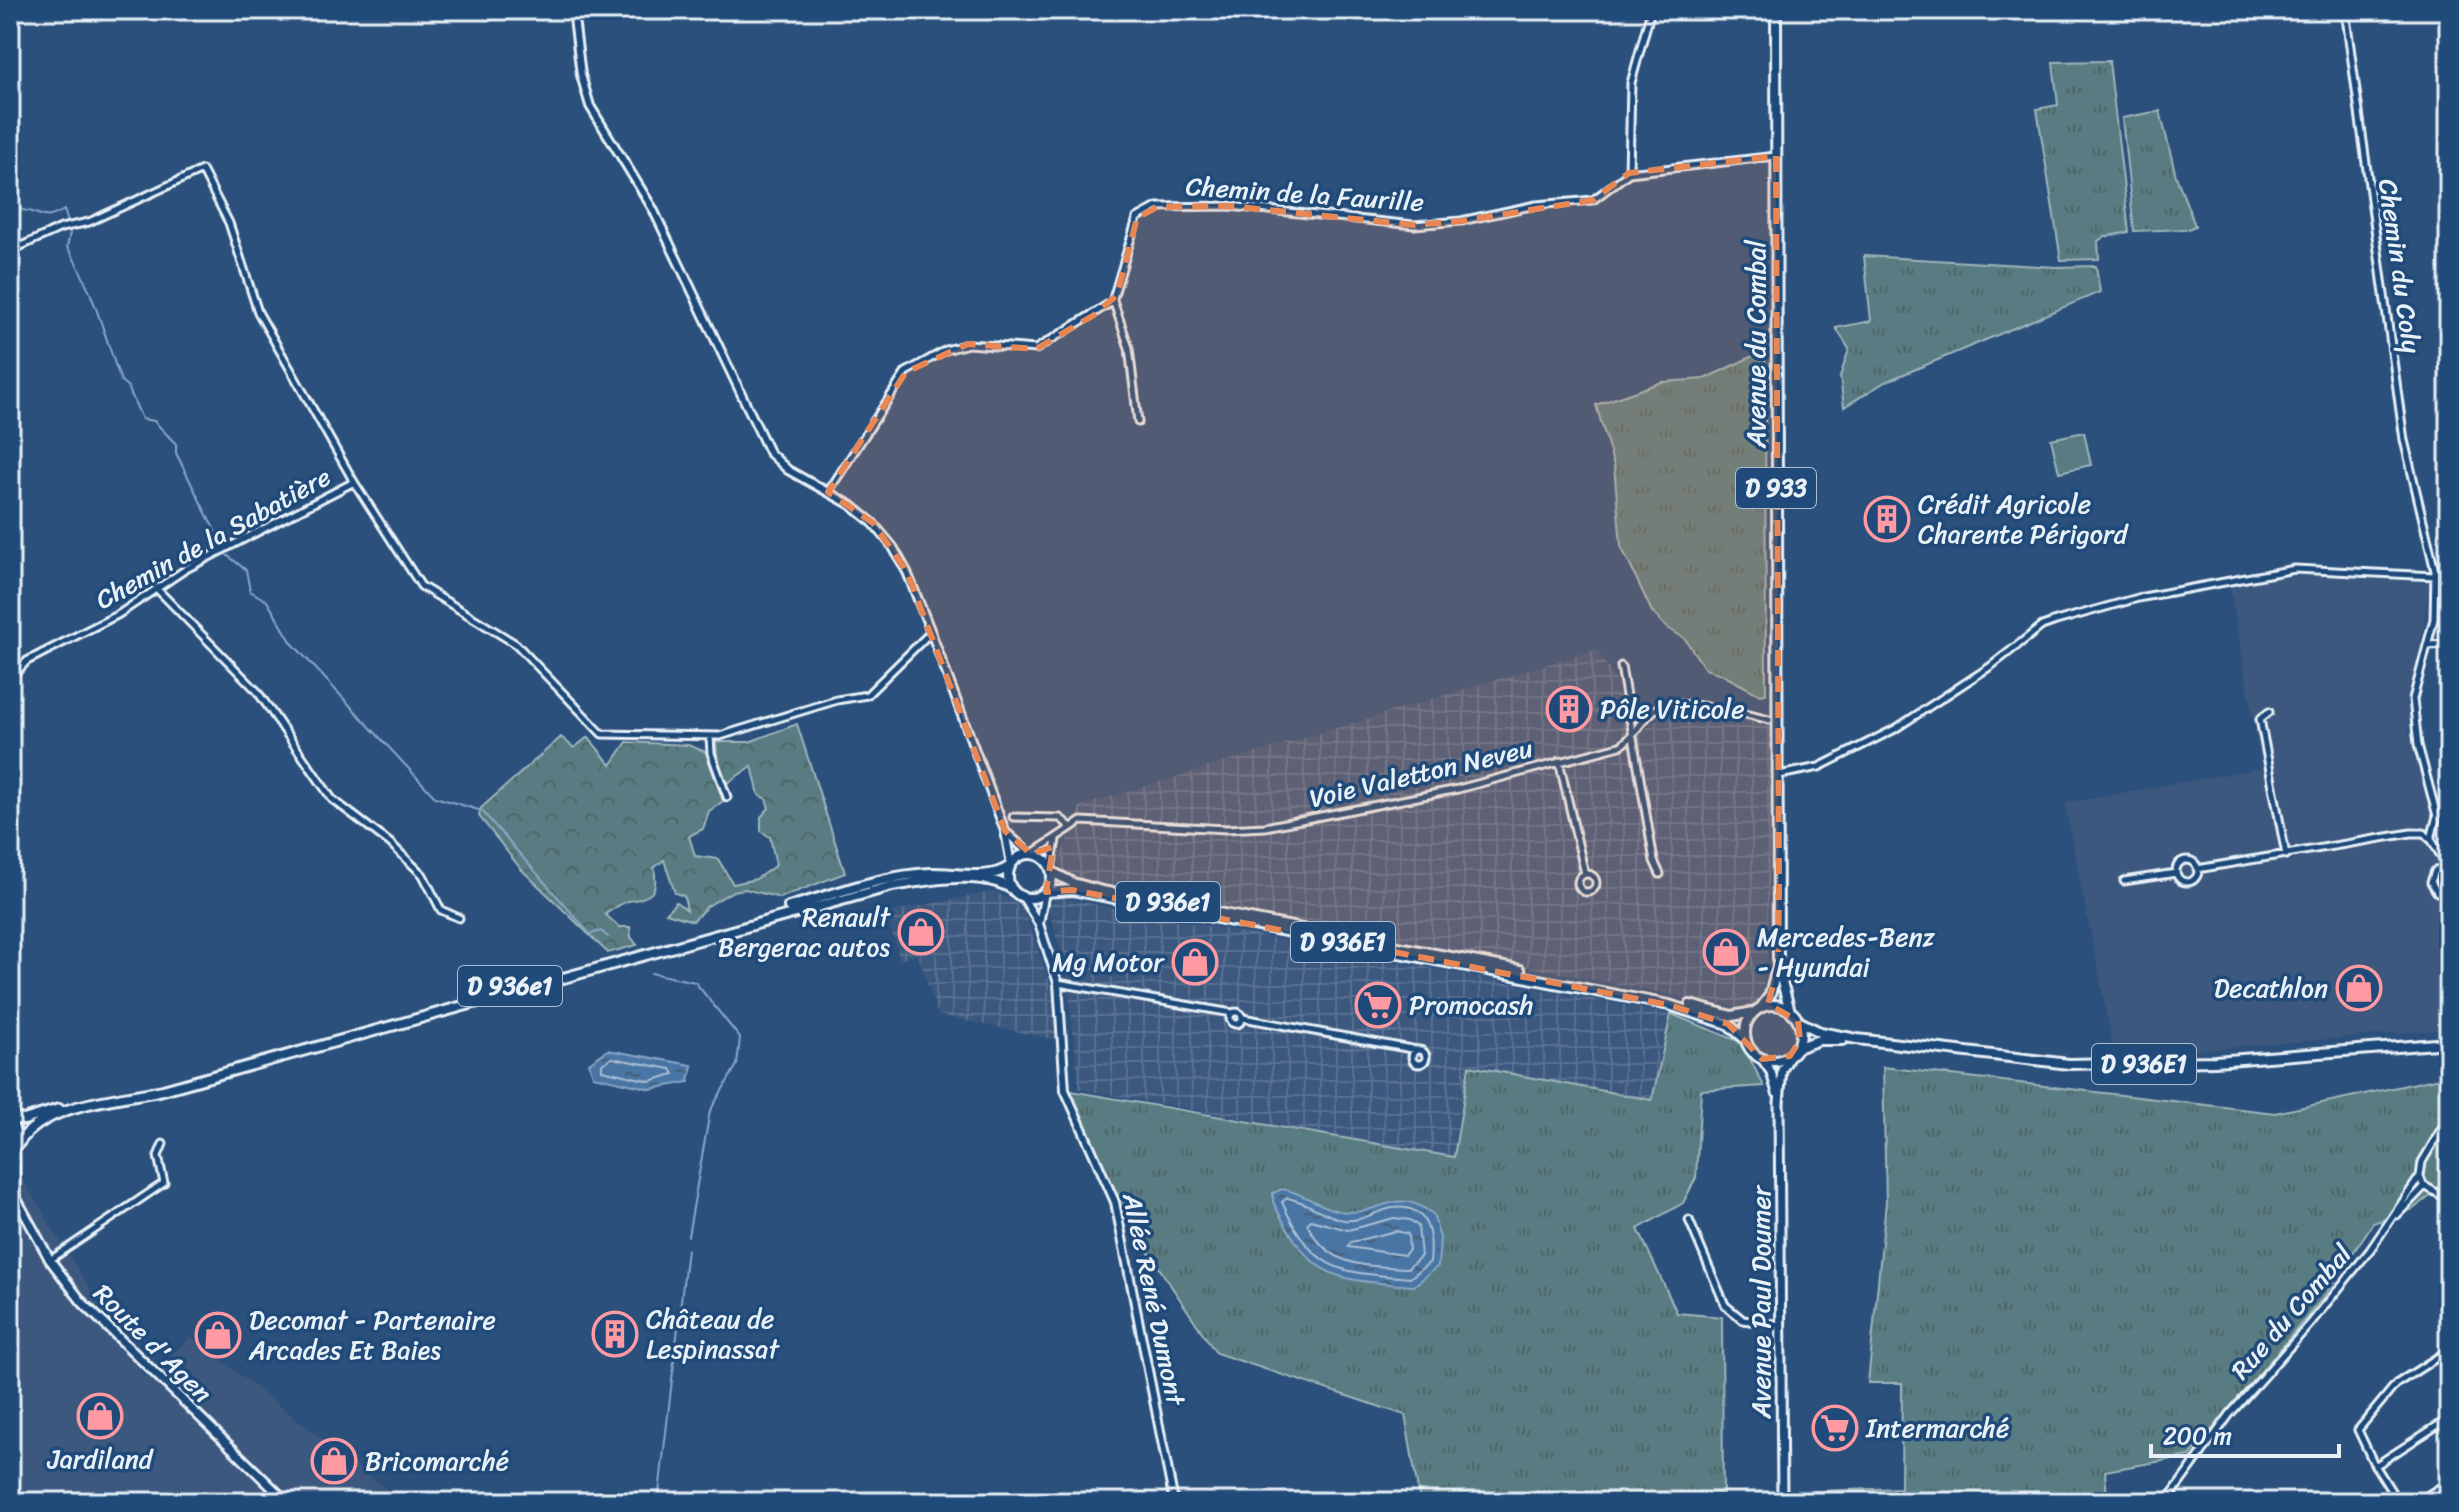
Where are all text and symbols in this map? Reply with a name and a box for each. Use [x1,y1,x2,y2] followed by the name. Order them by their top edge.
[1184,163,1426,225] street label: Chemin de la Faurille
[2365,176,2435,357] street label: Chemin du Coly
[1733,239,1779,449] street label: Avenue du Combal
[87,454,339,622] street label: Chemin de la Sabatière
[1736,468,1816,508] road number: D 933
[1918,481,2130,557] place label: Crédit Agricole Charente Périgord
[1863,495,1911,543] building icon: Crédit Agricole Charente Périgord
[1545,685,1593,733] building icon: Pôle Viticole
[1600,686,1745,732] place label: Pôle Viticole
[1305,725,1537,821] street label: Voie Valetton Neveu
[1116,882,1220,922] road number: D 936e1
[718,894,892,970] place label: Renault Bergerac autos
[897,908,945,956] shop icon: Renault Bergerac autos
[1757,914,1936,990] place label: Mercedes-Benz - Hyundai
[1291,922,1395,962] road number: D 936E1
[1702,928,1750,976] shop icon: Mercedes-Benz - Hyundai
[1171,938,1219,986] shop icon: Mg Motor
[1052,939,1165,985] place label: Mg Motor
[2335,964,2383,1012] shop icon: Decathlon
[2214,965,2328,1011] place label: Decathlon
[458,966,562,1006] road number: D 936e1
[1354,981,1402,1029] supermarket icon: Promocash
[1409,982,1533,1028] place label: Promocash
[2092,1044,2196,1084] road number: D 936E1
[1738,1184,1784,1420] street label: Avenue Paul Doumer
[1109,1188,1199,1411] street label: Allée René Dumont
[2219,1233,2364,1390] street label: Rue du Combal
[82,1272,224,1414] street label: Route d'Agen
[646,1296,780,1372] place label: Château de Lespinassat
[248,1297,496,1373] place label: Decomat - Partenaire Arcades Et Baies
[591,1310,639,1358] building icon: Château de Lespinassat
[194,1311,242,1359] shop icon: Decomat - Partenaire Arcades Et Baies
[76,1392,124,1440] shop icon: Jardiland
[1811,1404,1859,1452] supermarket icon: Intermarché
[1865,1405,2009,1451] place label: Intermarché
[2151,1408,2339,1458] scale bar
[2163,1415,2232,1457] text: 200 m
[47,1436,155,1482] place label: Jardiland
[310,1437,358,1485] shop icon: Bricomarché
[365,1438,509,1484] place label: Bricomarché

